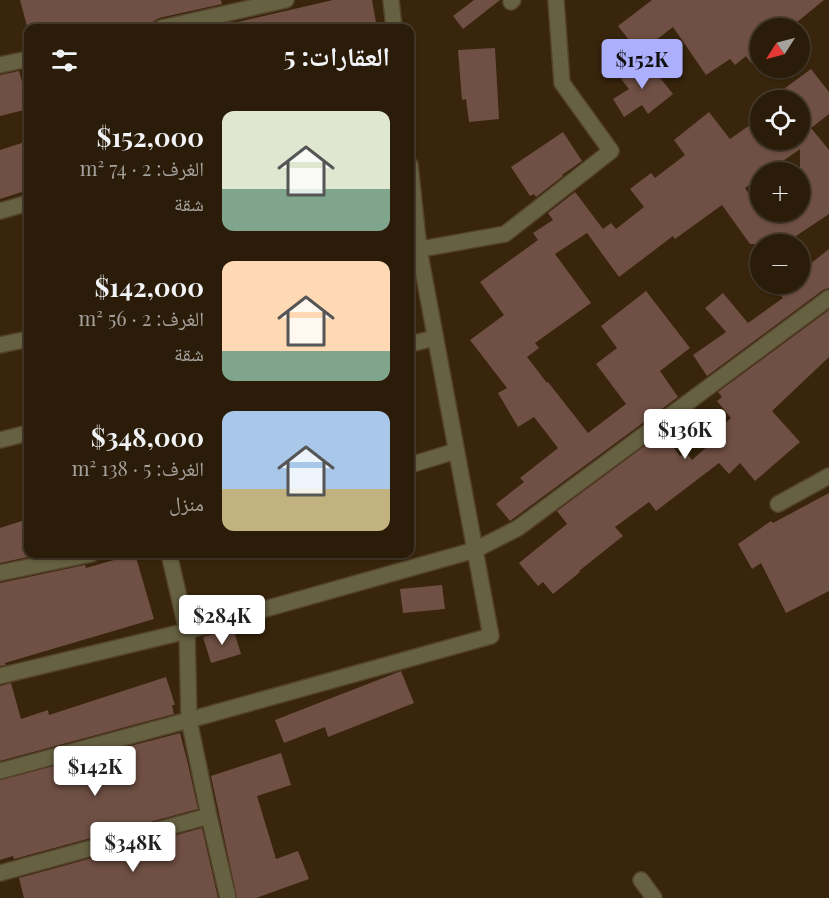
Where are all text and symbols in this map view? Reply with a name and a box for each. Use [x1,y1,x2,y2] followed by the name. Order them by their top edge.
[750,18,810,78] north arrow
[750,18,810,294] map controls
[283,38,390,73] text: العقارات: 5
[600,39,684,90] pin: $152K
[48,44,81,77] icon: filters
[616,45,668,72] text: $152K
[750,90,810,150] button: locate
[97,119,204,154] text: $152,000
[270,135,342,207] icon: home
[80,154,204,181] text: الغرف: 2 · 74 m²
[750,162,810,222] button: +
[174,189,204,216] text: شقة
[750,234,810,294] button: −
[94,269,204,304] text: $142,000
[270,285,342,357] icon: home
[78,304,204,331] text: الغرف: 2 · 56 m²
[174,339,204,366] text: شقة
[643,409,727,460] pin: $136K
[658,415,712,442] text: $136K
[91,419,204,454] text: $348,000
[270,435,342,507] icon: home
[72,454,204,481] text: الغرف: 5 · 138 m²
[169,489,204,516] text: منزل
[180,595,264,646] pin: $284K
[193,601,251,628] text: $284K
[53,746,137,797] pin: $142K
[68,752,122,779] text: $142K
[91,822,175,873] pin: $348K
[104,828,162,855] text: $348K

